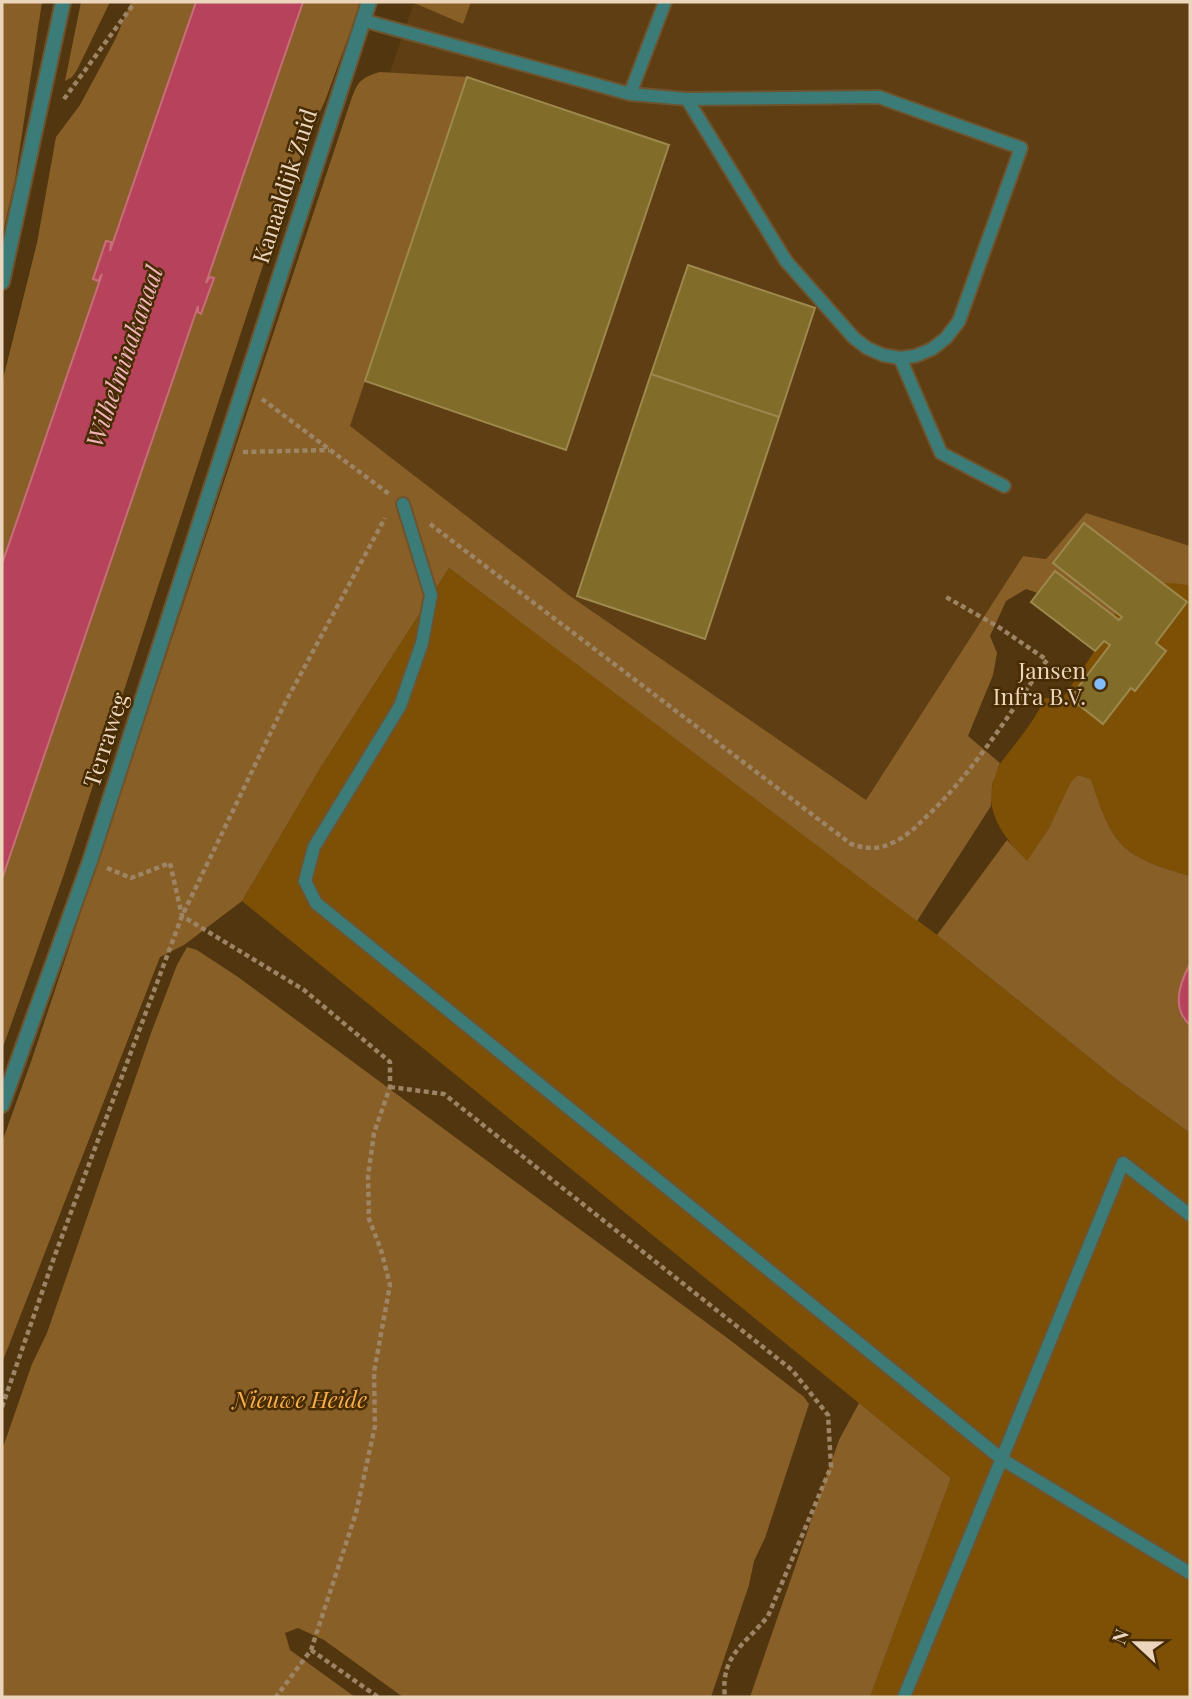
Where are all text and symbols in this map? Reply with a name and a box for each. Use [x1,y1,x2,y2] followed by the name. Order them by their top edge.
[244,104,323,267] street label: Kanaaldijk Zuid
[77,260,170,451] water label: Wilhelminakanaal
[993,654,1086,711] place label: Jansen Infra B.V.
[1092,676,1108,692] marker: Jansen Infra B.V.
[75,688,134,791] street label: Terraweg
[231,1383,367,1414] park label: Nieuwe Heide
[1101,1608,1171,1678] north arrow
[1105,1625,1134,1647] text: N

